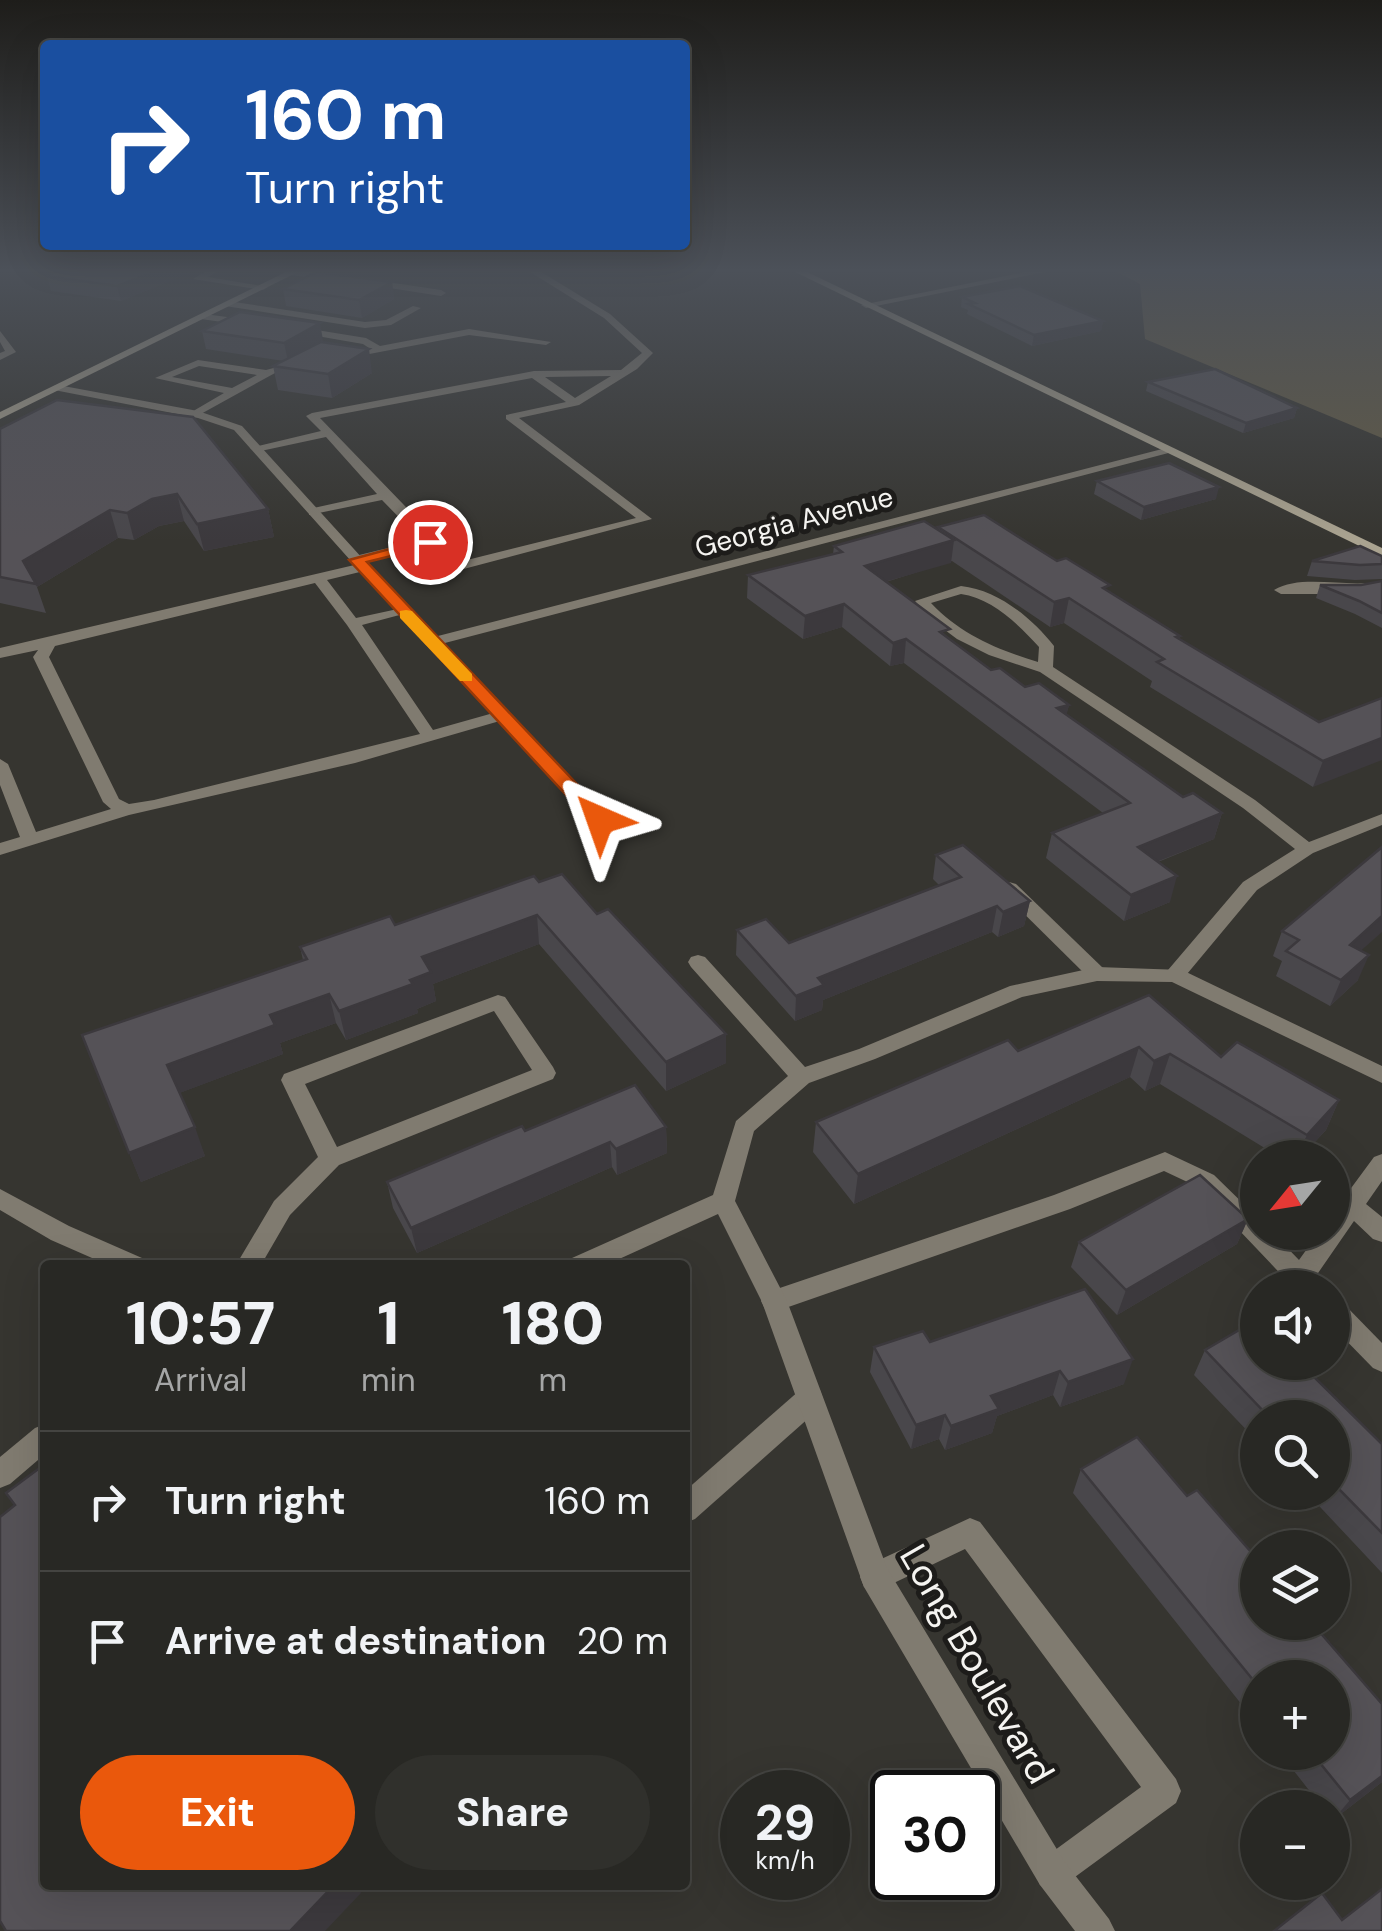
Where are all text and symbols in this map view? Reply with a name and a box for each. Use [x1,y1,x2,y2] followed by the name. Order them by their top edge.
[245,70,446,161] text: 160 m
[80,80,210,210] icon: right
[245,158,444,217] text: Turn right
[691,478,897,566] street label: Georgia Avenue
[388,500,473,585] pin
[403,515,458,570] icon: arrive
[548,768,652,872] position arrow
[1240,1140,1350,1250] north arrow
[1240,1140,1350,1900] map controls
[1240,1270,1350,1380] button: sound
[126,1284,275,1363] text: 10:57
[377,1284,399,1363] text: 1
[501,1284,604,1363] text: 180
[154,1359,247,1401] text: Arrival
[361,1359,416,1401] text: min
[539,1359,567,1401] text: m
[1240,1400,1350,1510] button: search
[80,1474,135,1529] icon: right
[165,1476,346,1526] text: Turn right
[544,1476,650,1526] text: 160 m
[1240,1530,1350,1640] button: layers
[888,1535,1066,1793] street label: Long Boulevard
[80,1614,135,1669] icon: arrive
[165,1616,547,1666] text: Arrive at destination
[577,1616,668,1666] text: 20 m
[1240,1660,1350,1770] button: +
[80,1755,355,1870] button: Exit
[375,1755,650,1870] button: Share
[870,1770,1000,1900] speed limit sign: 30
[755,1790,815,1856] text: 29
[1240,1790,1350,1900] button: −
[755,1844,815,1877] text: km/h

